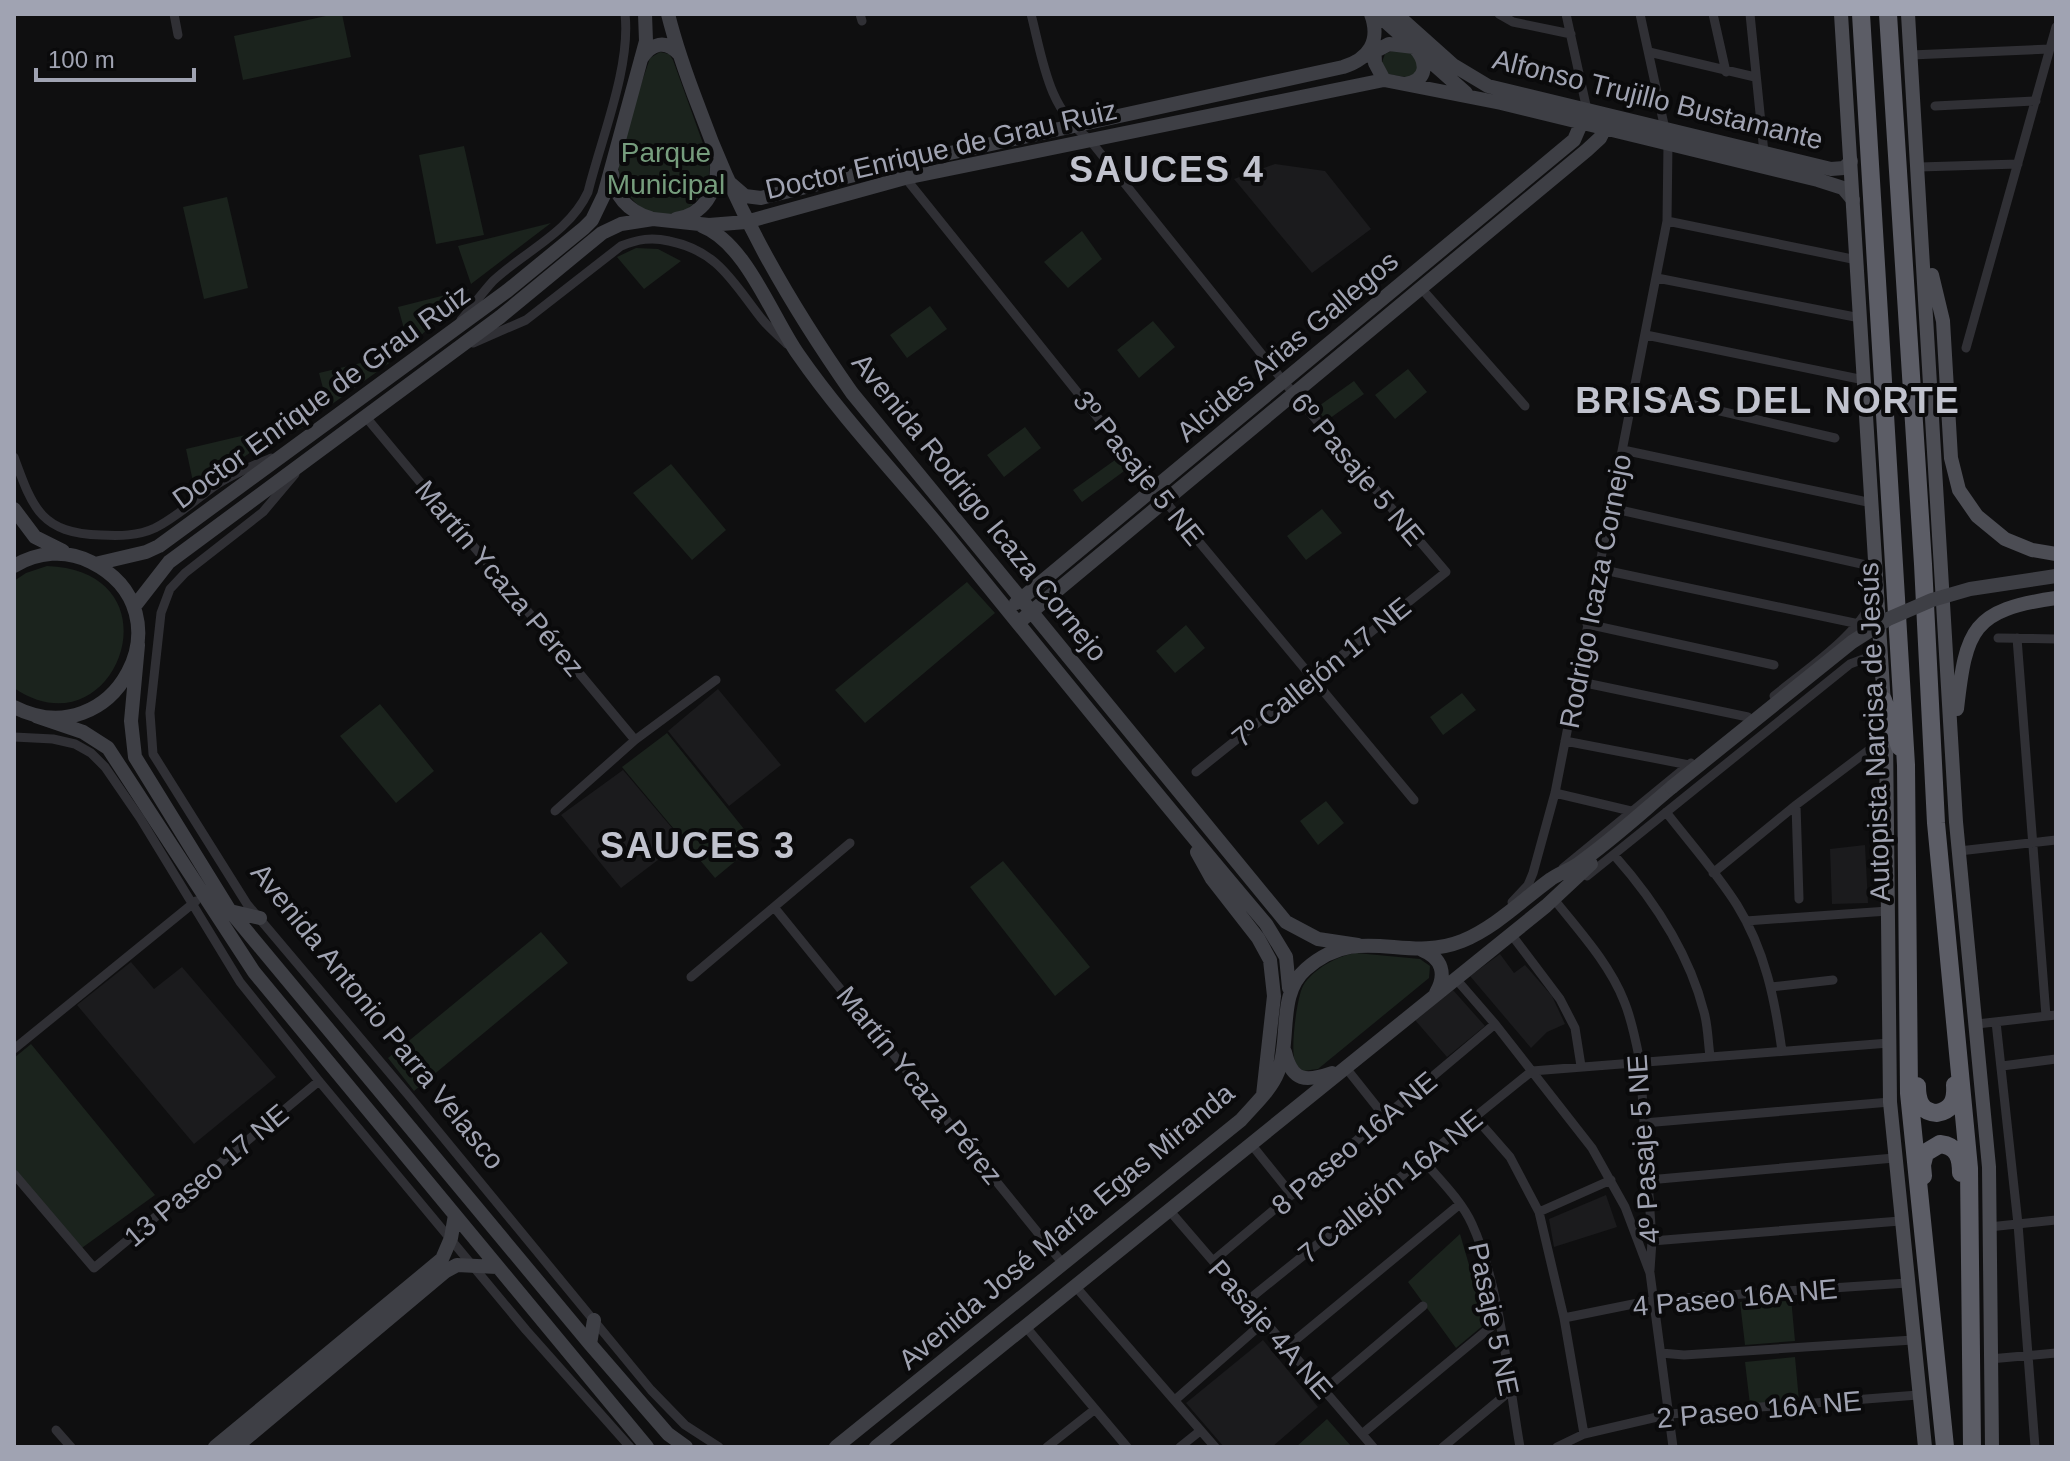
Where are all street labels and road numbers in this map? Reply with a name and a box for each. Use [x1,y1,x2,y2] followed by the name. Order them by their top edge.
[1490,43,1826,156] street label: Alfonso Trujillo Bustamante
[762,94,1120,205] street label: Doctor Enrique de Grau Ruiz
[1171,245,1404,448] street label: Alcides Arias Gallegos
[167,278,476,515] street label: Doctor Enrique de Grau Ruiz
[846,347,1113,667] street label: Avenida Rodrigo Icaza Cornejo
[1067,385,1210,552] street label: 3º Pasaje 5 NE
[1285,387,1430,552] street label: 6º Pasaje 5 NE
[1554,451,1637,731] street label: Rodrigo Icaza Cornejo
[409,474,590,682] street label: Martín Ycaza Pérez
[1853,562,1896,902] street label: Autopista Narcisa de Jesús
[1226,591,1417,754] street label: 7º Callejón 17 NE
[245,857,510,1175] street label: Avenida Antonio Parra Velasco
[830,980,1009,1190] street label: Martín Ycaza Pérez
[1621,1054,1666,1244] street label: 4º Pasaje 5 NE
[1266,1065,1443,1221] street label: 8 Paseo 16A NE
[893,1077,1240,1376] street label: Avenida José María Egas Miranda
[118,1098,294,1253] street label: 13 Paseo 17 NE
[1292,1103,1488,1270] street label: 7 Callejón 16A NE
[1462,1240,1525,1398] street label: Pasaje 5 NE
[1202,1254,1339,1405] street label: Pasaje 4A NE
[1631,1273,1839,1322] street label: 4 Paseo 16A NE
[1655,1385,1863,1434] street label: 2 Paseo 16A NE

